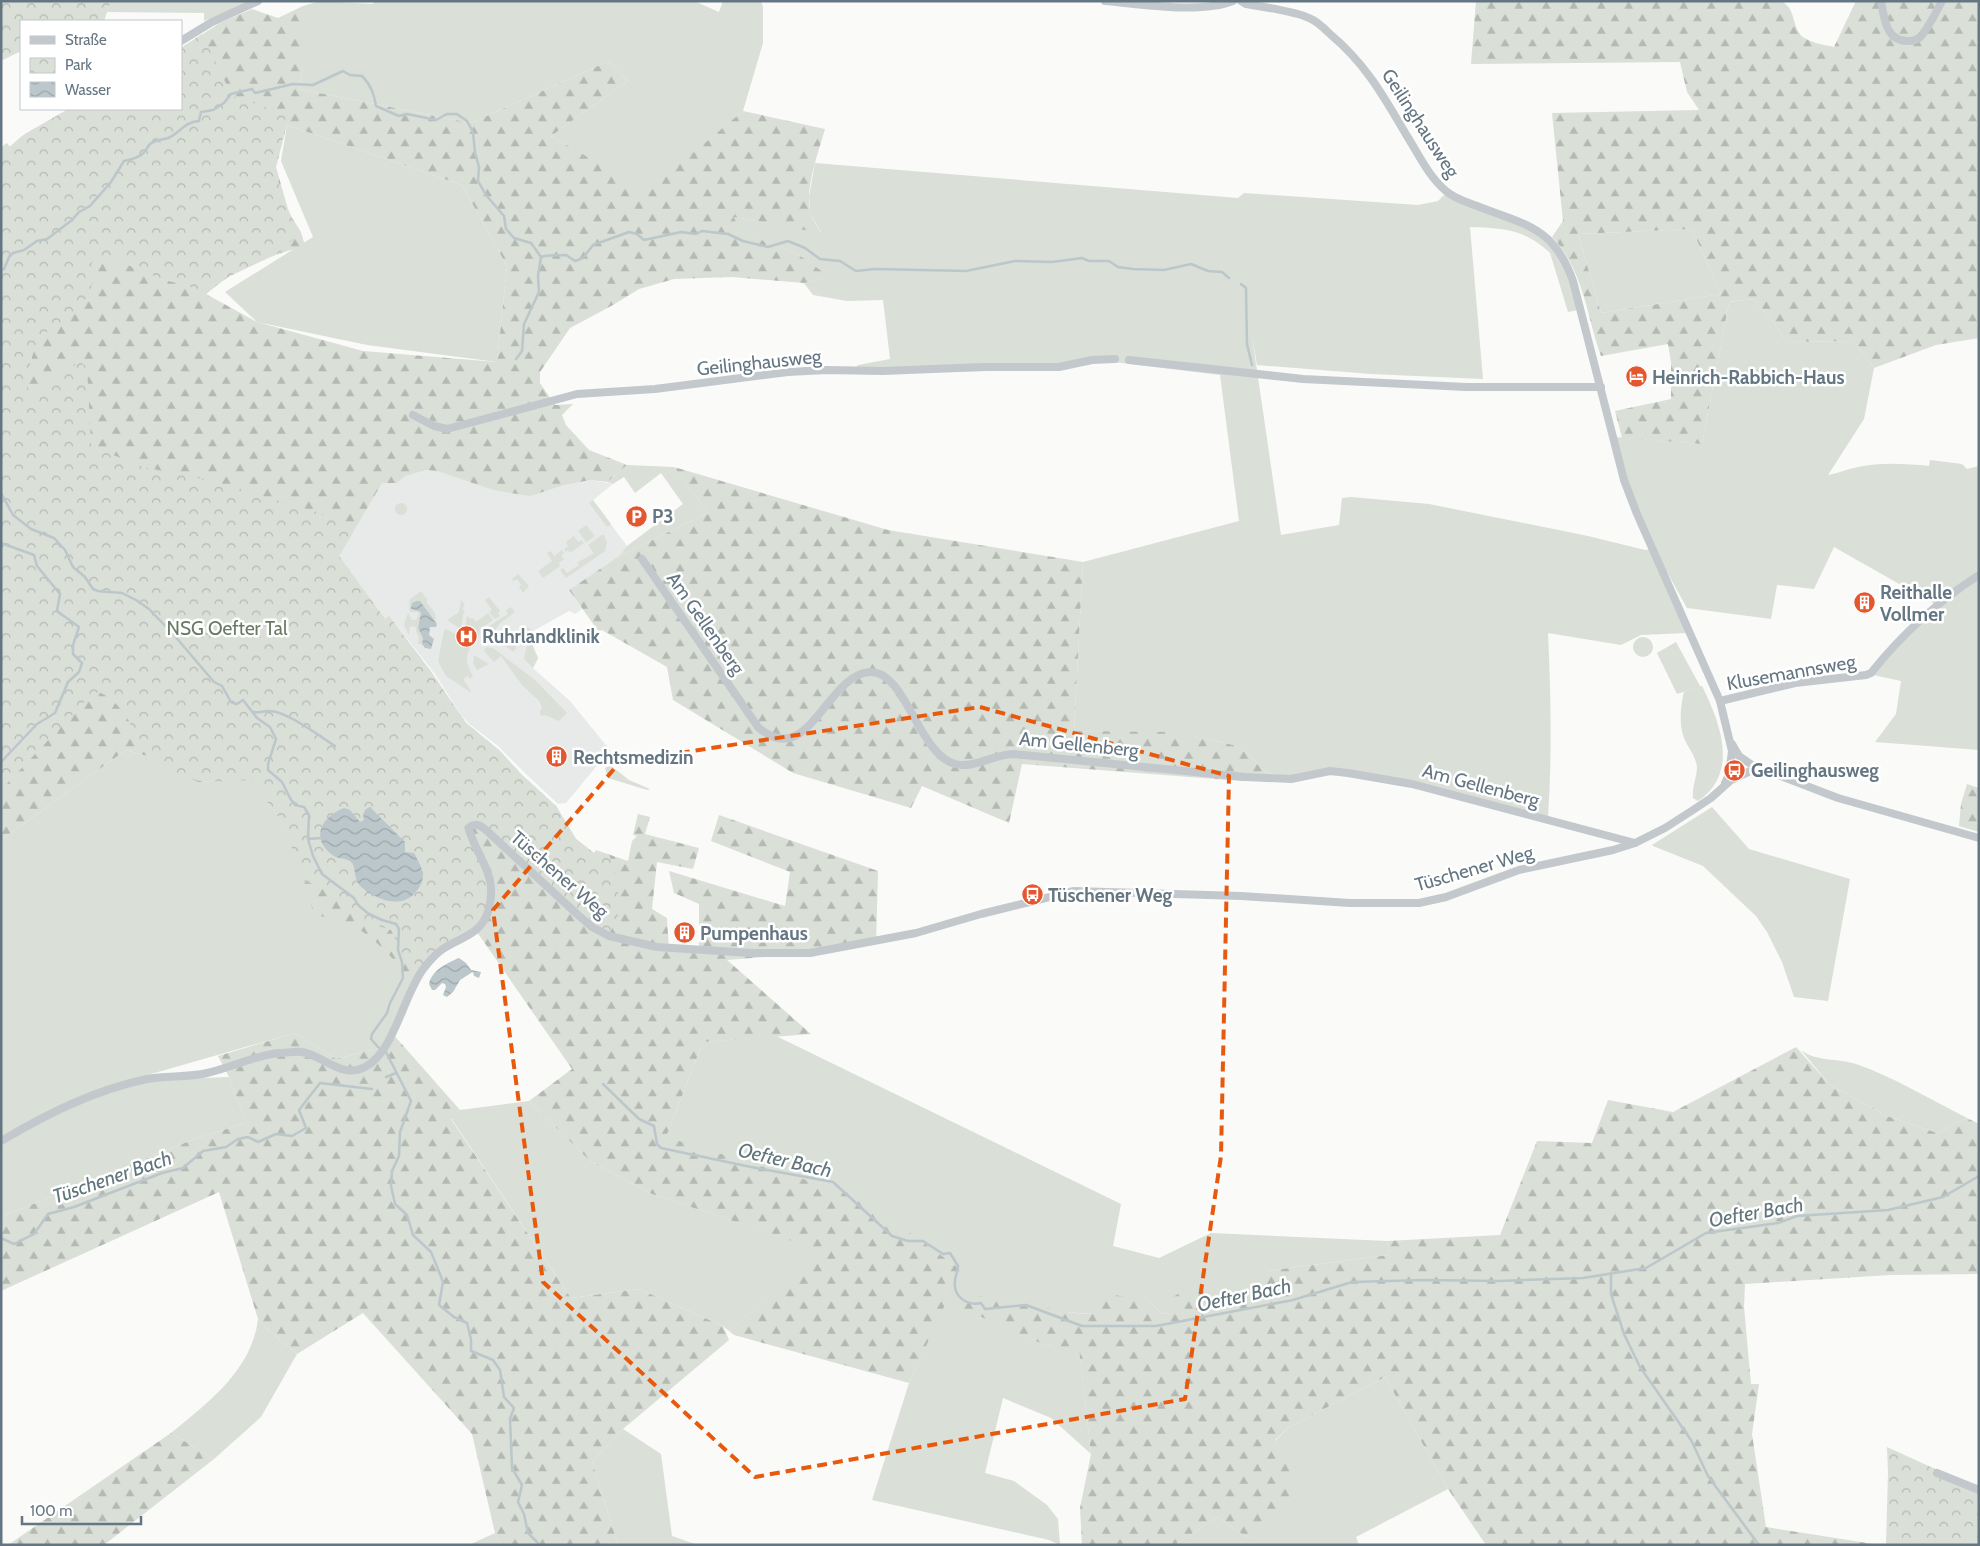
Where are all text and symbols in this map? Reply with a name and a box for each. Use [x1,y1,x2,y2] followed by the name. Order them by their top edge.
[20,20,182,110] legend
[65,31,107,49] text: Straße
[65,56,92,74] text: Park
[1377,65,1465,182] street label: Geilinghausweg
[65,81,111,99] text: Wasser
[696,344,823,380] street label: Geilinghausweg
[1624,365,1648,389] hotel icon: Heinrich-Rabbich-Haus
[1652,366,1845,389] place label: Heinrich-Rabbich-Haus
[624,504,648,528] parking icon: P3
[652,505,674,528] place label: P3
[662,568,750,679] street label: Am Gellenberg
[1880,581,1952,626] place label: Reithalle Vollmer
[1852,591,1876,615] building icon: Reithalle Vollmer
[167,617,288,640] park label: NSG Oefter Tal
[454,624,478,648] hospital icon: Ruhrlandklinik
[482,625,600,648] place label: Ruhrlandklinik
[1725,650,1858,695] street label: Klusemannsweg
[1018,727,1140,762] street label: Am Gellenberg
[545,745,569,769] building icon: Rechtsmedizin
[573,746,694,769] place label: Rechtsmedizin
[1723,758,1747,782] bus stop icon: Geilinghausweg
[1420,759,1542,812] street label: Am Gellenberg
[1751,759,1879,782] place label: Geilinghausweg
[506,826,614,923] street label: Tüschener Weg
[1412,840,1536,896] street label: Tüschener Weg
[1020,883,1044,907] bus stop icon: Tüschener Weg
[1048,884,1173,907] place label: Tüschener Weg
[672,921,696,945] building icon: Pumpenhaus
[700,922,808,945] place label: Pumpenhaus
[736,1138,834,1182] water label: Oefter Bach
[49,1145,175,1209] water label: Tüschener Bach
[1707,1192,1805,1232] water label: Oefter Bach
[1195,1273,1293,1317] water label: Oefter Bach
[22,1494,141,1526] scale bar
[30,1502,72,1520] text: 100 m

